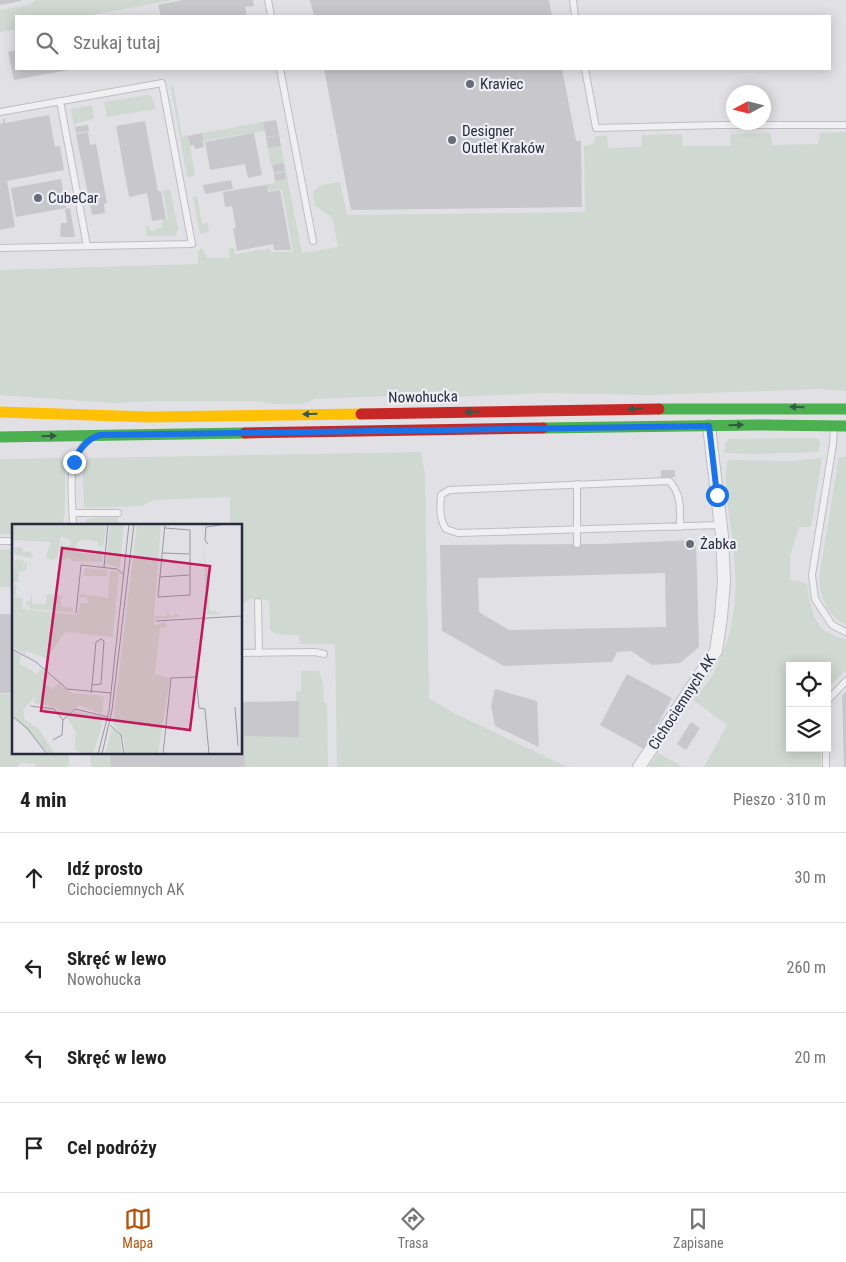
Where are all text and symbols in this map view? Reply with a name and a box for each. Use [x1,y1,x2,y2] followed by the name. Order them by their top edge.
[15,15,831,70] search box
[33,29,61,57] icon: search
[73,31,160,54] text: Szukaj tutaj
[480,75,523,93] place label: Kraviec
[464,78,476,90] marker: Kraviec
[726,85,771,130] north arrow
[462,122,545,157] place label: Designer Outlet Kraków
[446,134,458,146] marker: Designer Outlet Kraków
[48,189,99,207] place label: CubeCar
[32,192,44,204] marker: CubeCar
[388,387,458,407] street label: Nowohucka
[789,403,805,411] one-way arrow
[627,405,643,413] one-way arrow
[464,408,480,416] one-way arrow
[302,410,318,418] one-way arrow
[728,421,744,429] one-way arrow
[41,432,57,440] one-way arrow
[63,451,86,474] route end
[706,484,729,507] route start
[12,524,242,754] inset map
[700,535,736,553] place label: Żabka
[684,538,696,550] marker: Żabka
[644,650,720,753] street label: Cichociemnych AK
[786,662,831,752] map controls
[786,662,831,707] button: locate
[786,707,831,752] button: layers
[20,788,67,812] text: 4 min
[733,790,826,809] text: Pieszo · 310 m
[67,857,143,880] text: Idź prosto
[20,864,48,892] icon: ahead
[794,868,826,887] text: 30 m
[67,880,185,899] text: Cichociemnych AK
[67,947,166,970] text: Skręć w lewo
[20,954,48,982] icon: left
[787,958,826,977] text: 260 m
[67,970,141,989] text: Nowohucka
[20,1044,48,1072] icon: left
[67,1046,166,1069] text: Skręć w lewo
[794,1048,826,1067] text: 20 m
[20,1134,48,1162] icon: arrive
[67,1136,157,1159] text: Cel podróży
[122,1205,153,1251] tab: Mapa
[398,1205,428,1251] tab: Trasa
[673,1205,724,1251] tab: Zapisane

